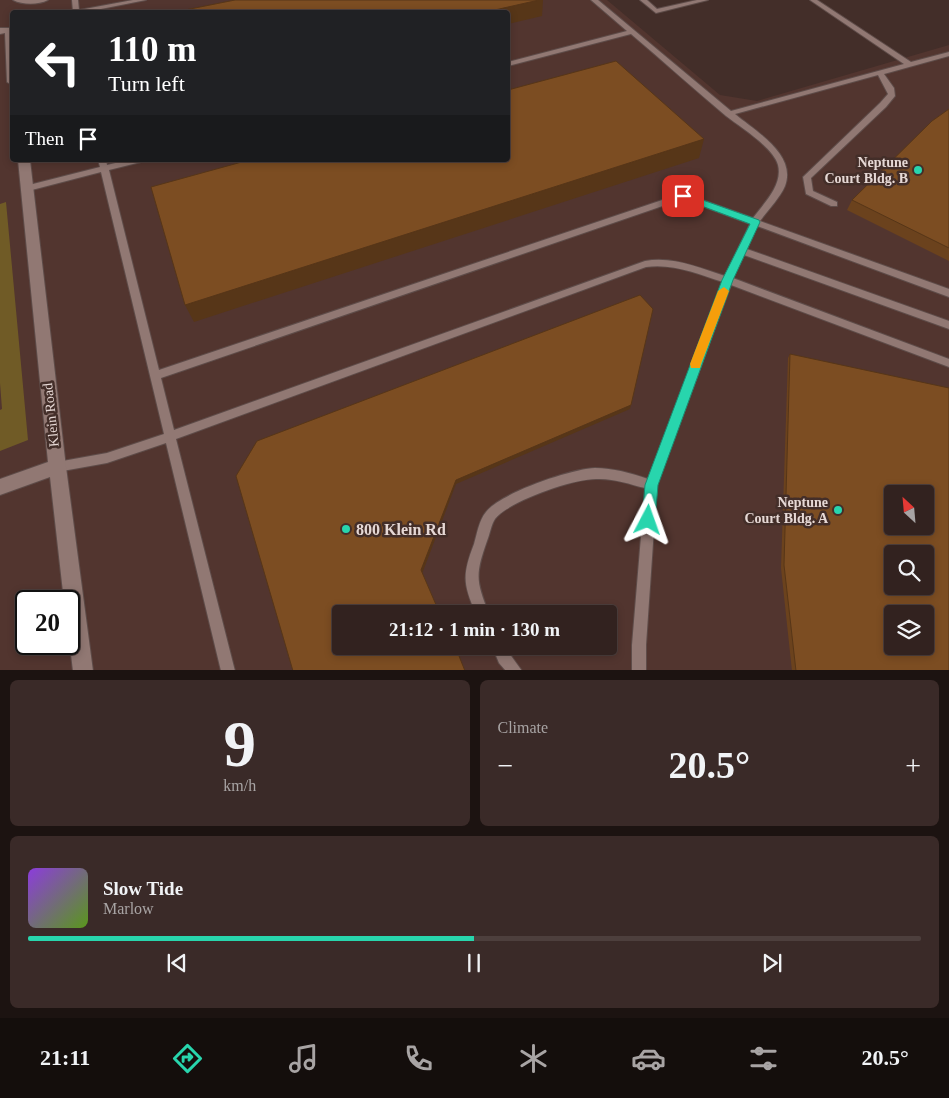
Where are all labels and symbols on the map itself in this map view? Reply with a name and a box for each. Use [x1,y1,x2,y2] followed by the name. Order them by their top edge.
[824,155,908,186] place label: Neptune Court Bldg. B
[912,164,924,176] marker: Neptune Court Bldg. B
[662,175,704,217] pin
[40,382,62,448] street label: Klein Road
[884,485,934,535] north arrow
[621,493,673,545] position arrow
[744,495,829,526] place label: Neptune Court Bldg. A
[832,504,844,516] marker: Neptune Court Bldg. A
[356,521,446,538] place label: 800 Klein Rd
[340,523,352,535] marker: 800 Klein Rd
[15,590,80,655] speed limit sign: 20

